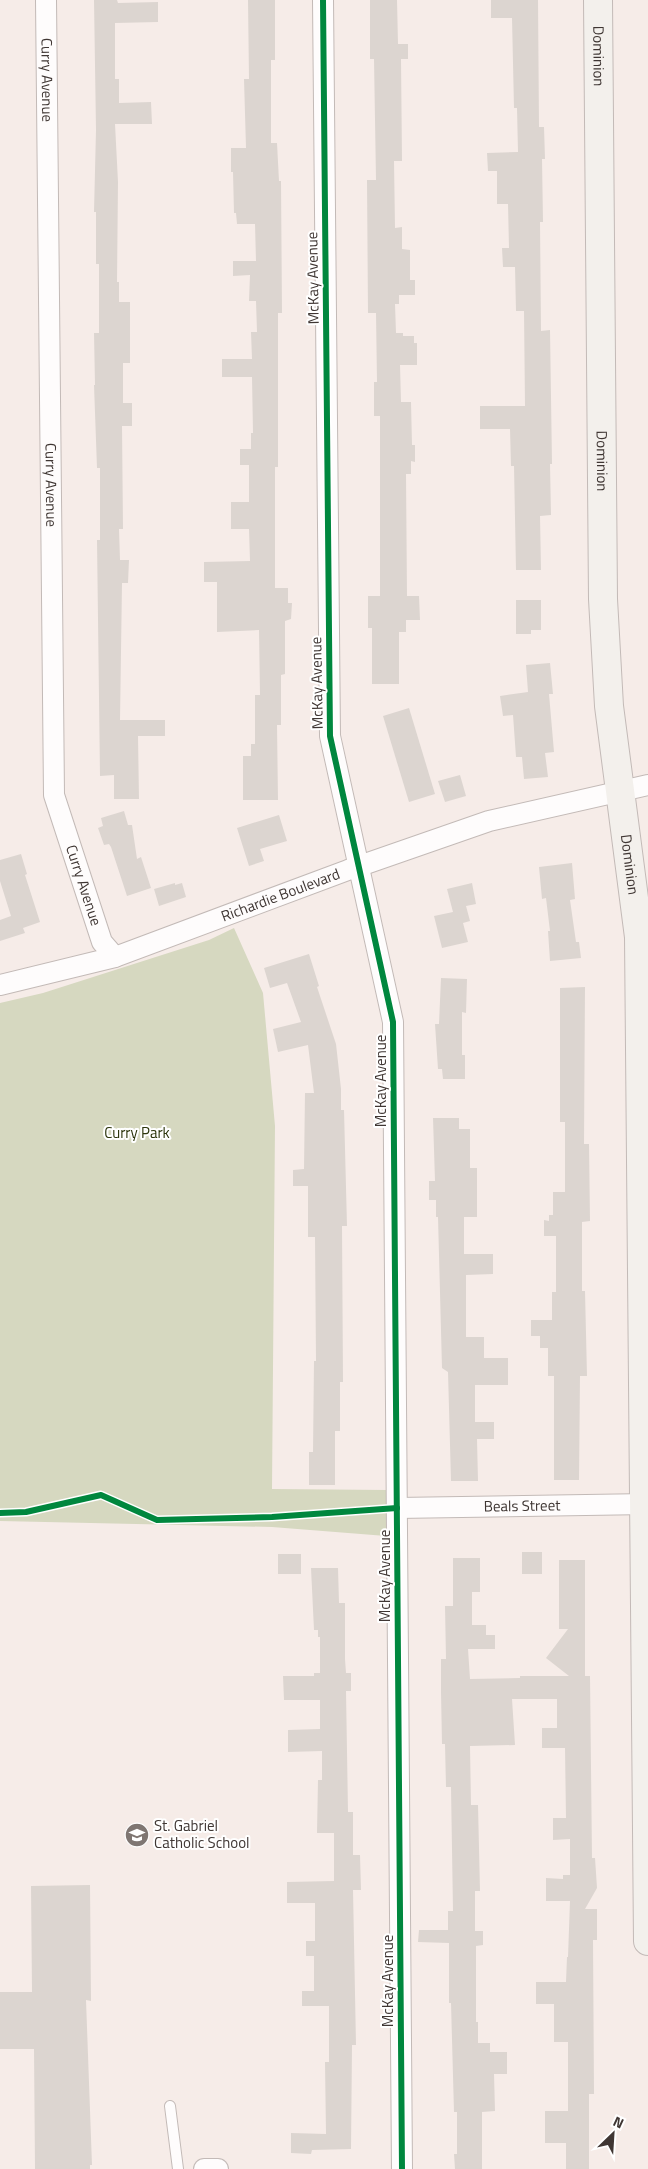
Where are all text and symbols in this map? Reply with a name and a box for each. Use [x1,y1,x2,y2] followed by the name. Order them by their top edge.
[587,26,611,86] street label: Dominion
[35,38,59,122] street label: Curry Avenue
[300,232,325,324] street label: McKay Avenue
[591,430,614,491] street label: Dominion
[39,443,63,527] street label: Curry Avenue
[304,637,329,729] street label: McKay Avenue
[615,833,645,896] street label: Dominion
[60,842,108,929] street label: Curry Avenue
[218,862,343,927] street label: Richardie Boulevard
[369,1035,392,1127] street label: McKay Avenue
[104,1121,170,1144] park label: Curry Park
[483,1493,561,1518] street label: Beals Street
[373,1530,396,1622] street label: McKay Avenue
[154,1814,250,1854] place label: St. Gabriel Catholic School
[124,1822,150,1848] school or university icon: St. Gabriel Catholic School
[376,1935,399,2027] street label: McKay Avenue
[588,2109,638,2159] north arrow
[610,2110,628,2133] text: N

